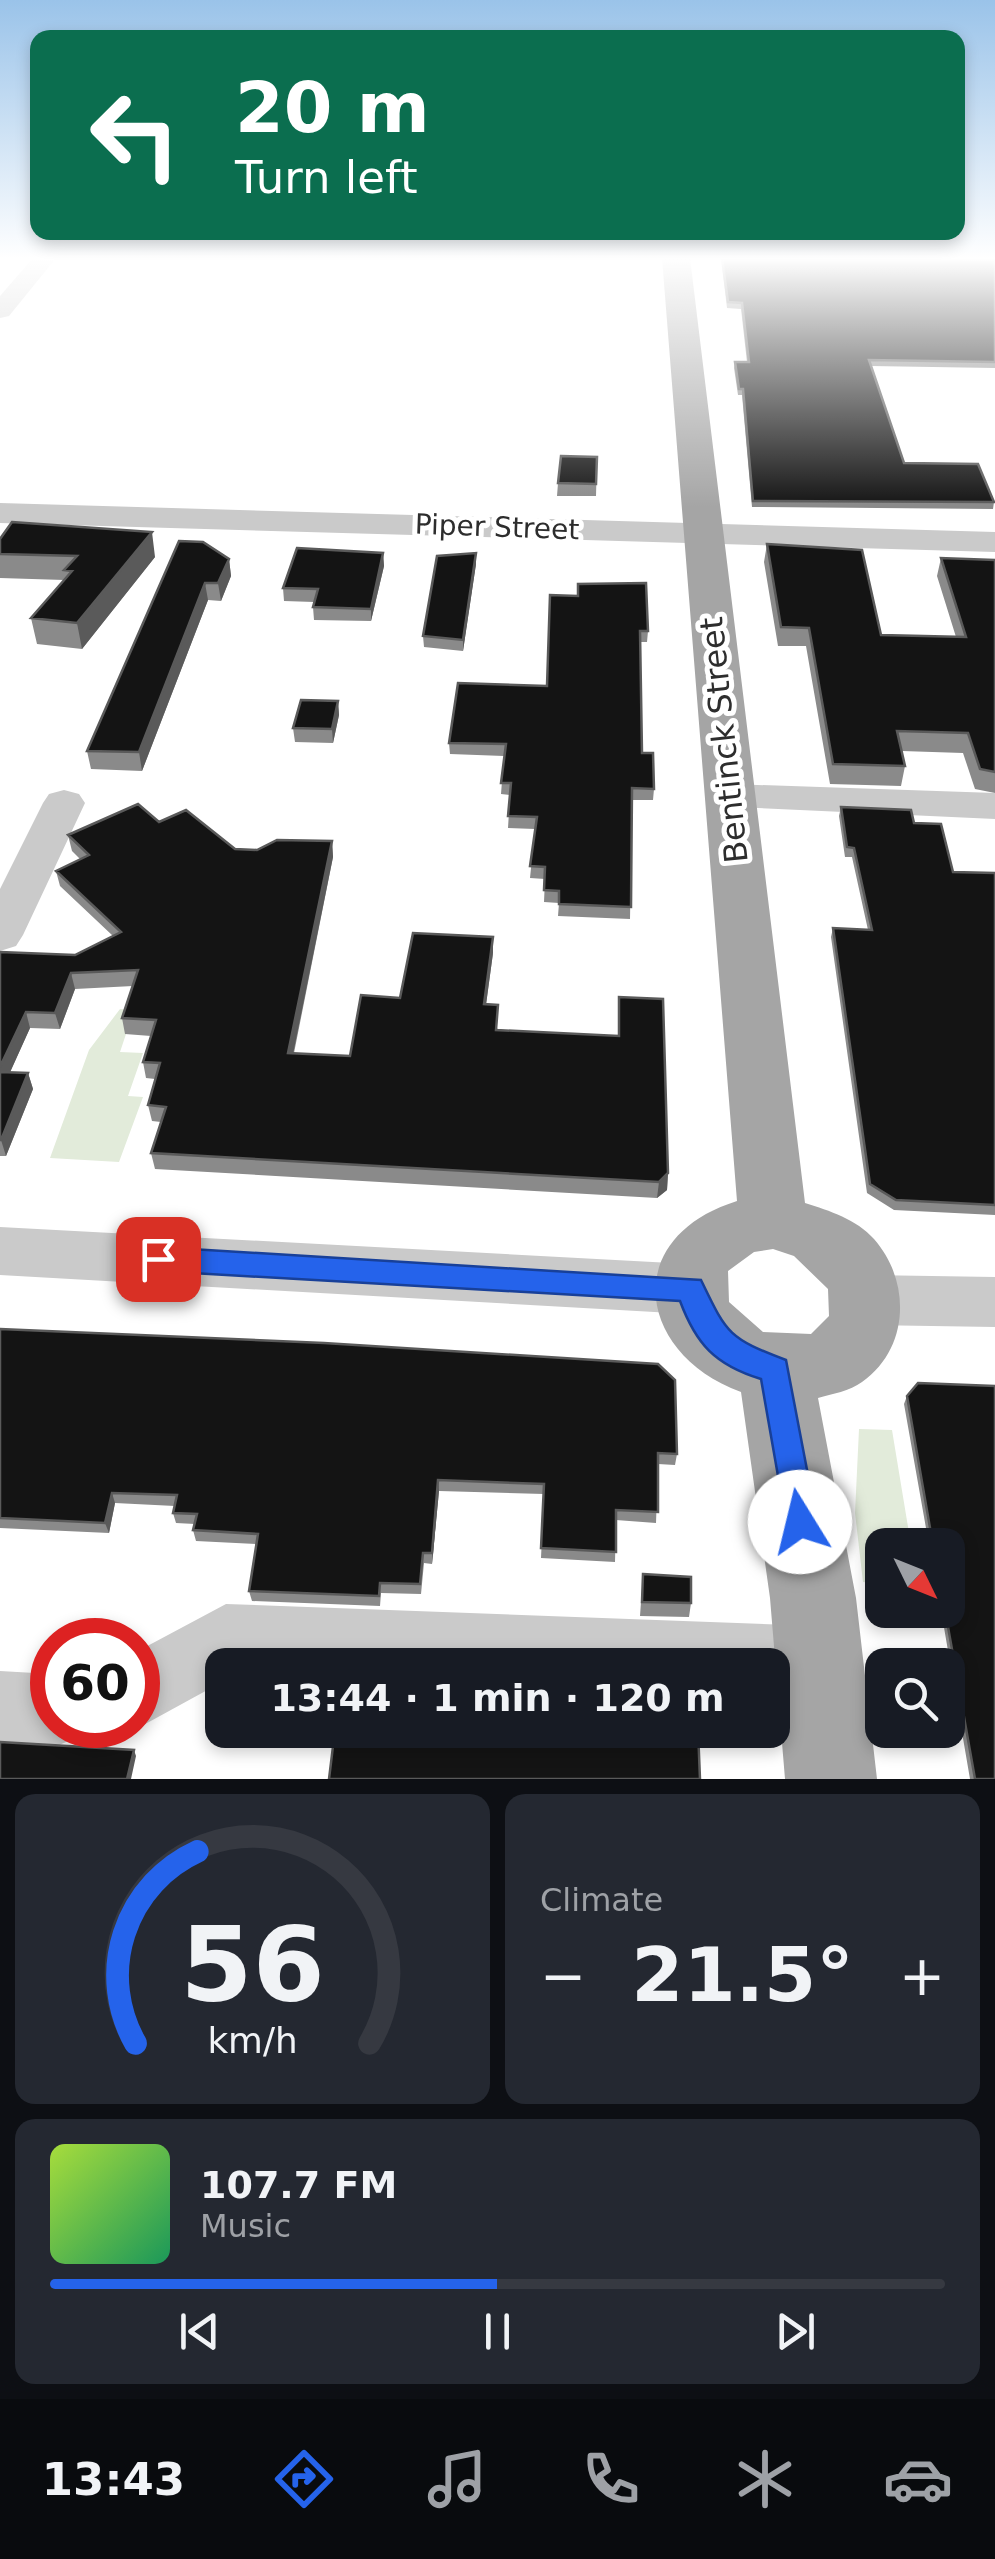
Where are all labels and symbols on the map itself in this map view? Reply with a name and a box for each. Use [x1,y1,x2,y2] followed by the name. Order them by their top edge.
[414,508,580,546] street label: Piper Street
[692,615,756,865] street label: Bentinck Street
[116,1217,201,1302] pin
[748,1470,852,1574] position arrow
[865,1528,965,1628] north arrow
[30,1618,160,1748] speed limit sign: 60

